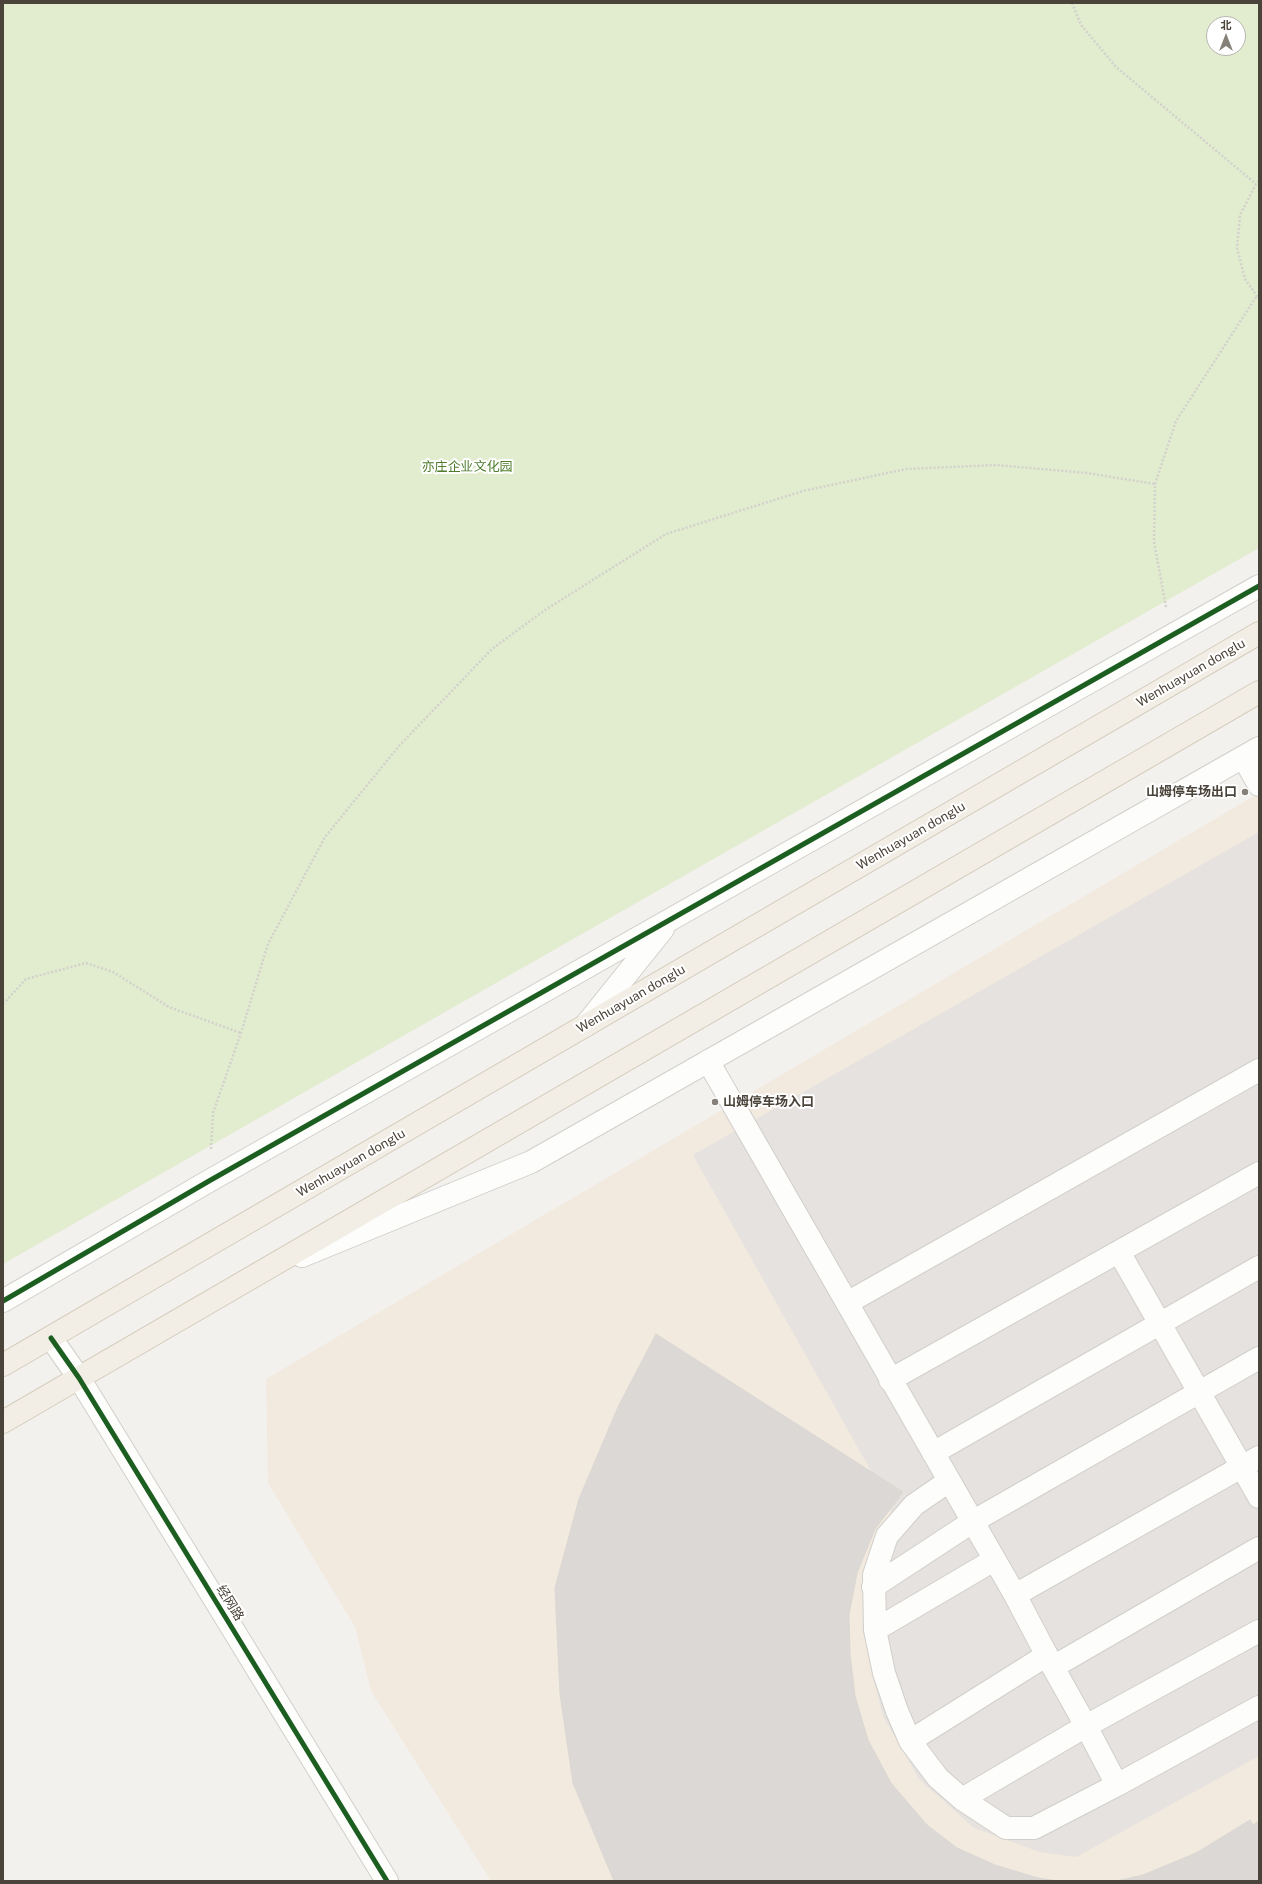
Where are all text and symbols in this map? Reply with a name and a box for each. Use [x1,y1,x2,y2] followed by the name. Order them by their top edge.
[1206,16,1246,56] north arrow
[1221,19,1232,31] text: 北
[422,459,512,475] park label: 亦庄企业文化园
[1134,635,1248,711] street label: Wenhuayuan donglu
[1146,784,1237,800] place label: 山姆停车场出口
[1240,787,1250,797] marker: 山姆停车场出口
[854,798,968,874] street label: Wenhuayuan donglu
[574,961,688,1037] street label: Wenhuayuan donglu
[723,1094,814,1110] place label: 山姆停车场入口
[710,1097,720,1107] marker: 山姆停车场入口
[294,1125,408,1201] street label: Wenhuayuan donglu
[213,1582,247,1624] street label: 经网路

